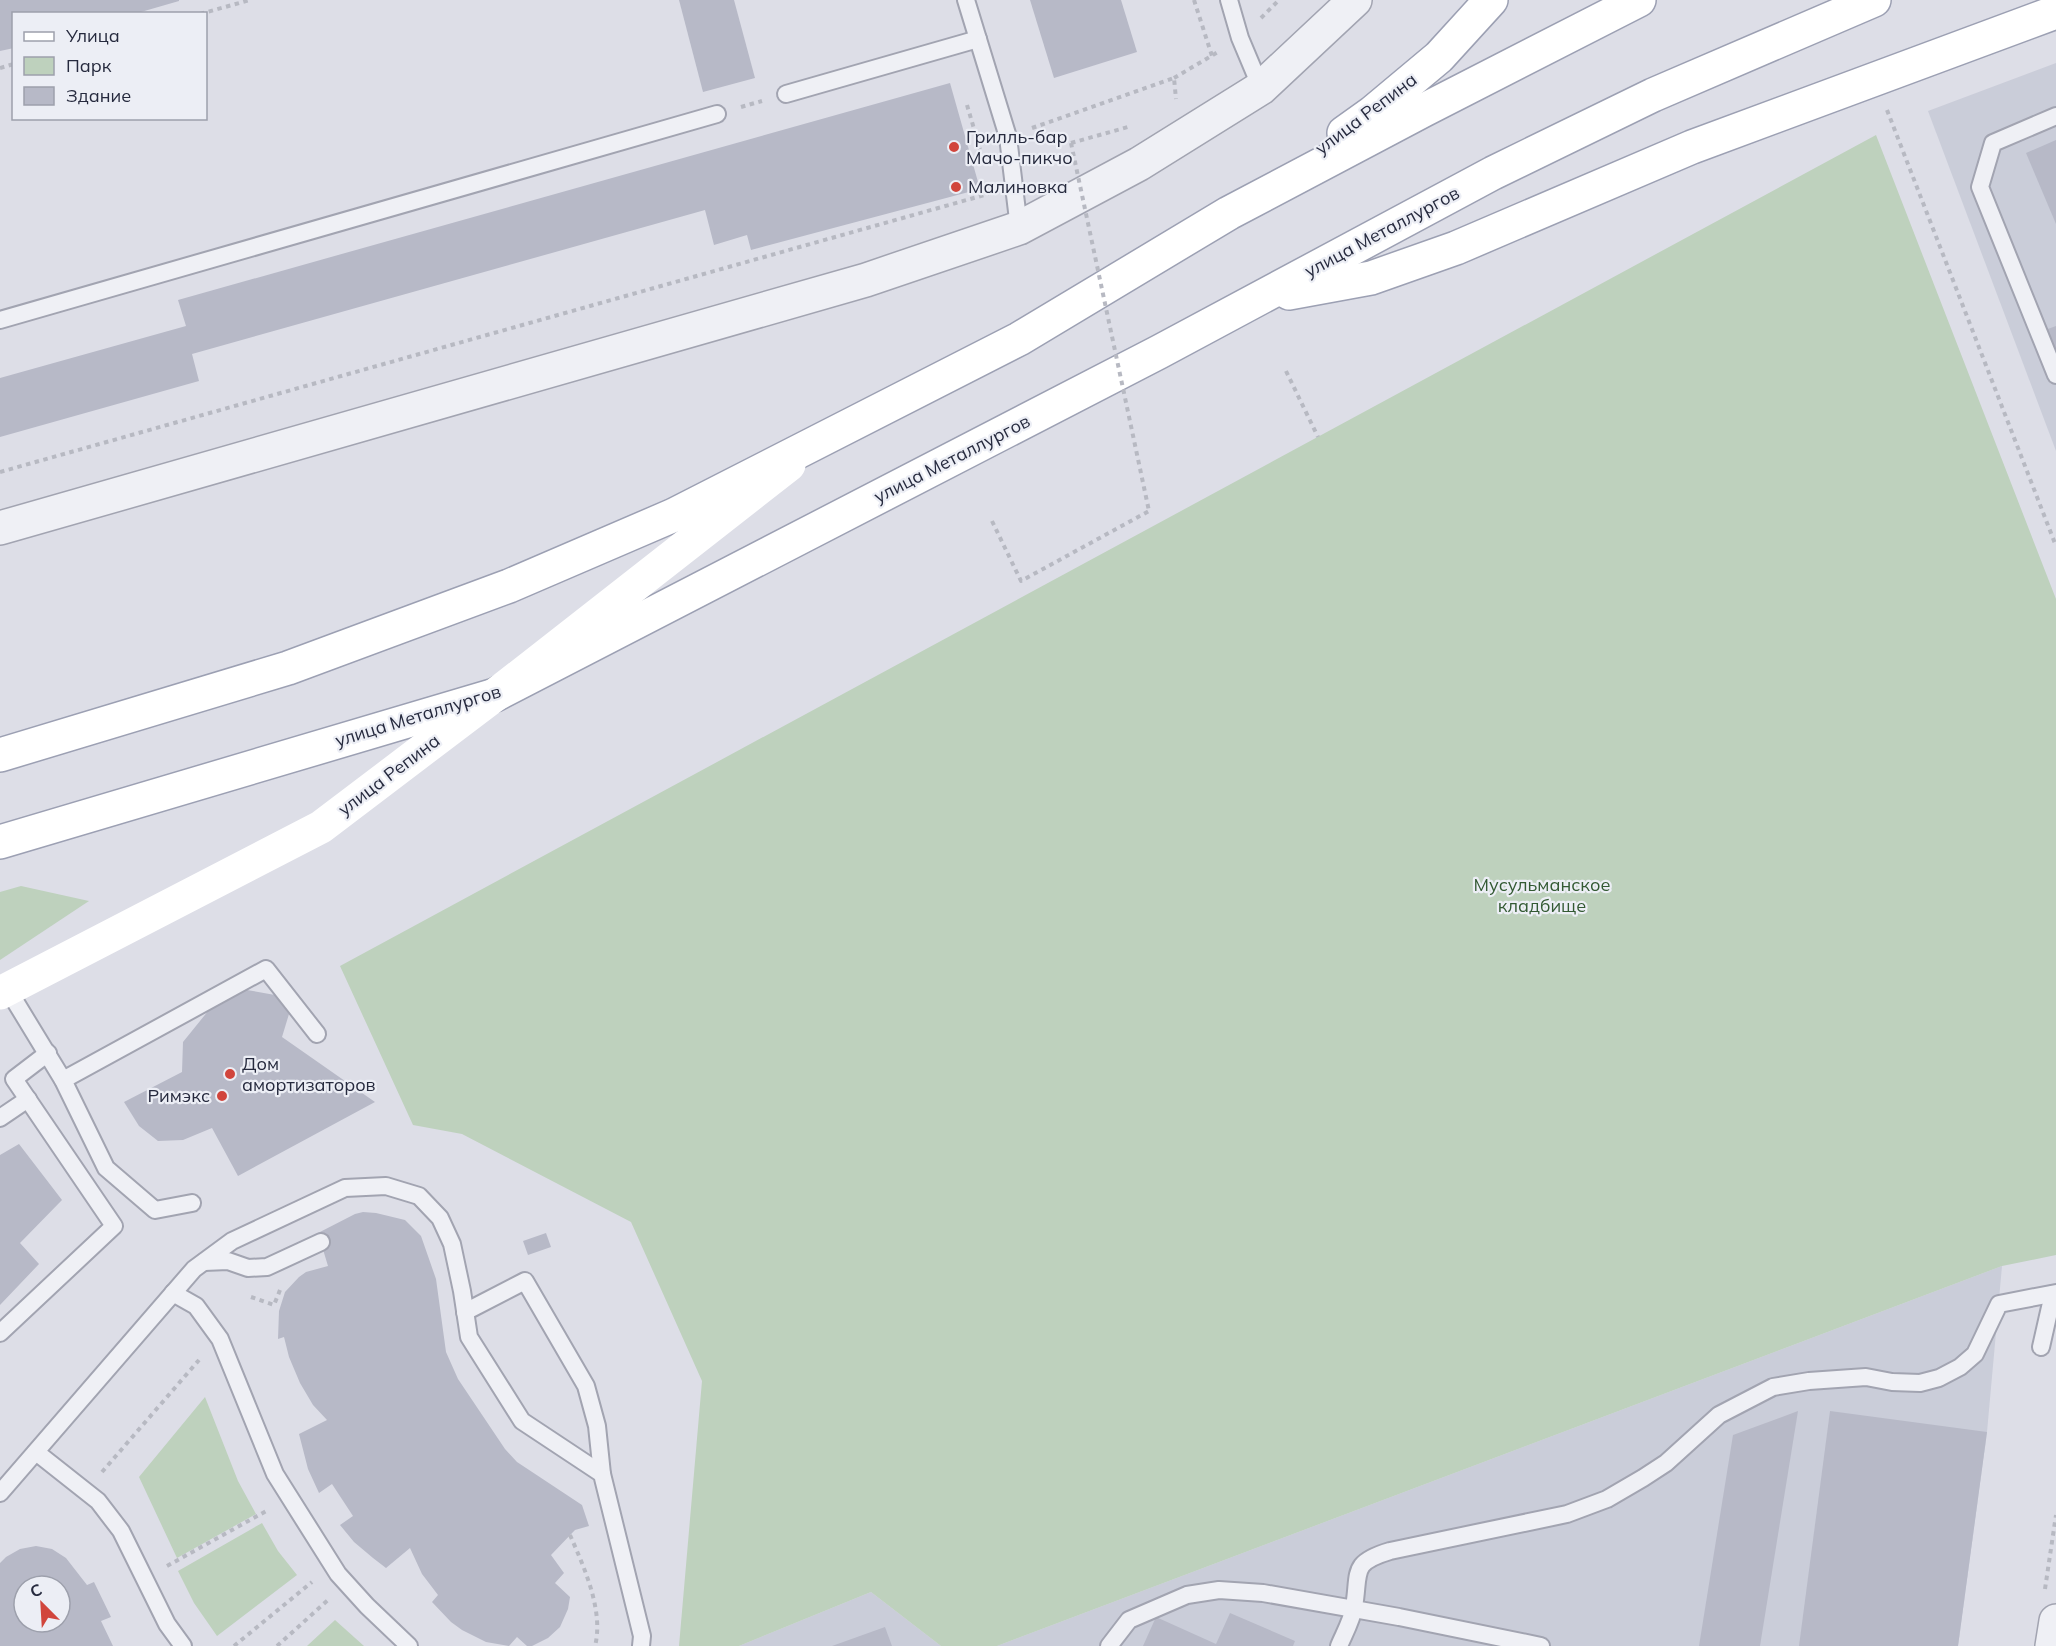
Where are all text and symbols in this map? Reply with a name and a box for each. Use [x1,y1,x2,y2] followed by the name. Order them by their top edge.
[12,12,207,120] legend
[65,24,120,47] text: Улица
[66,54,112,77] text: Парк
[1310,68,1421,159] street label: улица Репина
[66,84,131,107] text: Здание
[966,125,1073,169] place label: Грилль-бар Мачо-пикчо
[947,140,961,154] marker: Грилль-бар Мачо-пикчо
[968,175,1068,198] place label: Малиновка
[949,180,963,194] marker: Малиновка
[1300,181,1463,282] street label: улица Металлургов
[870,409,1034,508] street label: улица Металлургов
[332,679,504,752] street label: улица Металлургов
[333,729,444,820] street label: улица Репина
[1474,873,1610,917] park label: Мусульманское кладбище
[242,1052,376,1096] place label: Дом амортизаторов
[223,1067,237,1081] marker: Дом амортизаторов
[148,1084,210,1107] place label: Римэкс
[215,1089,229,1103] marker: Римэкс
[12,1574,72,1634] north arrow
[27,1579,45,1602] text: С

